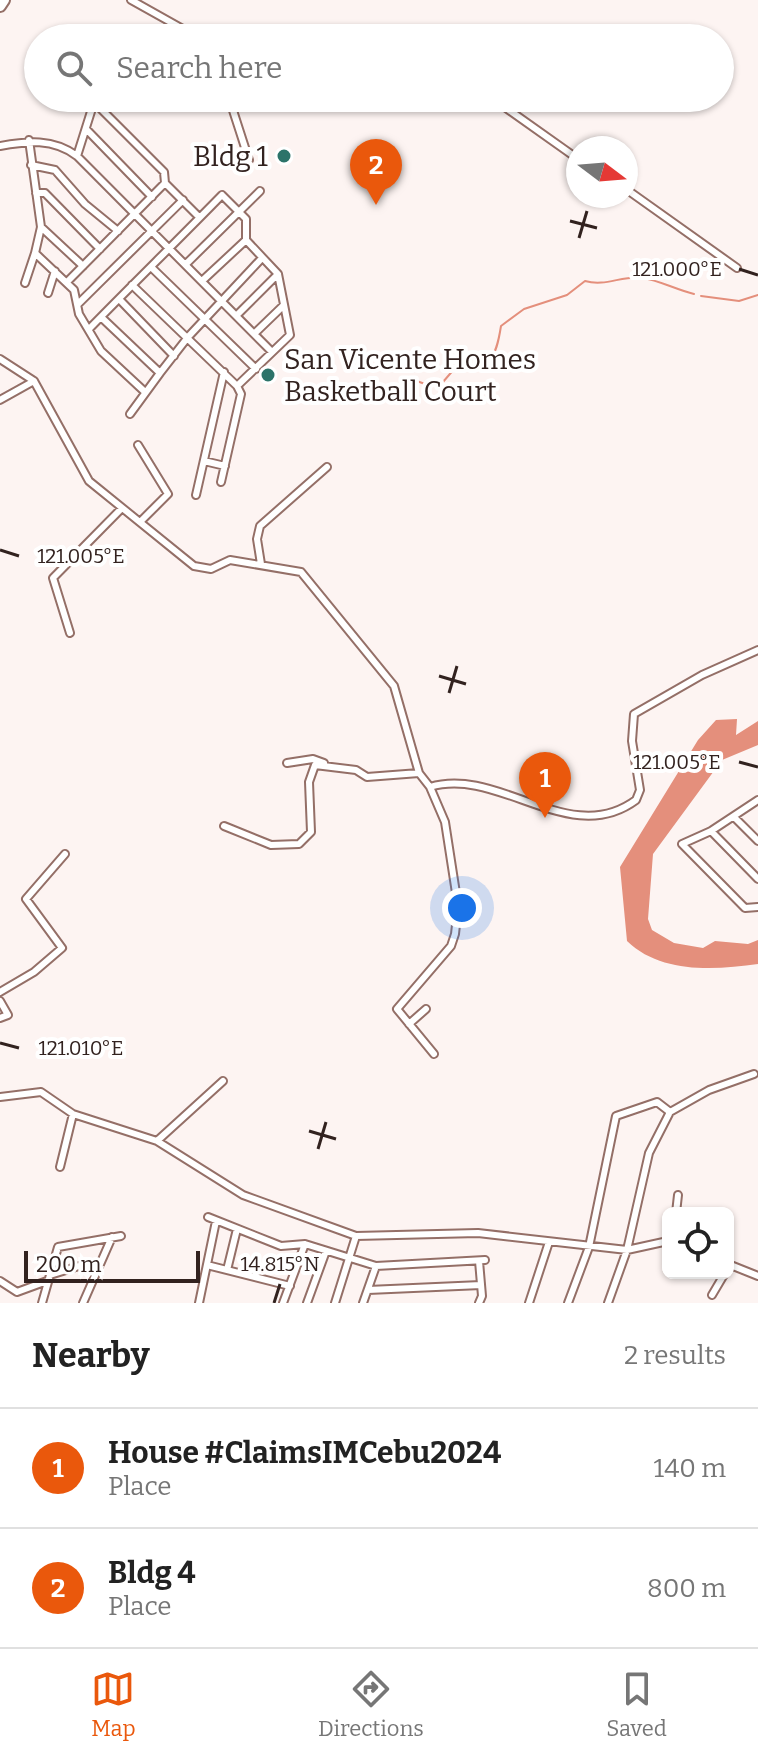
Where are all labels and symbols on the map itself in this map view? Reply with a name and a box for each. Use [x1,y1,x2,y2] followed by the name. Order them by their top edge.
[566,136,638,208] north arrow
[350,139,402,205] pin: 2
[193,140,269,173] place label: Bldg 1
[275,147,293,165] marker: Bldg 1
[632,257,722,281] text: 121.000°E
[284,343,536,408] place label: San Vicente Homes Basketball Court
[259,366,277,384] marker: San Vicente Homes Basketball Court
[37,544,125,568] text: 121.005°E
[633,750,721,774] text: 121.005°E
[519,752,571,818] pin: 1
[442,888,482,928] your location
[39,1036,123,1060] text: 121.010°E
[24,1247,200,1283] scale bar
[240,1252,320,1276] text: 14.815°N

